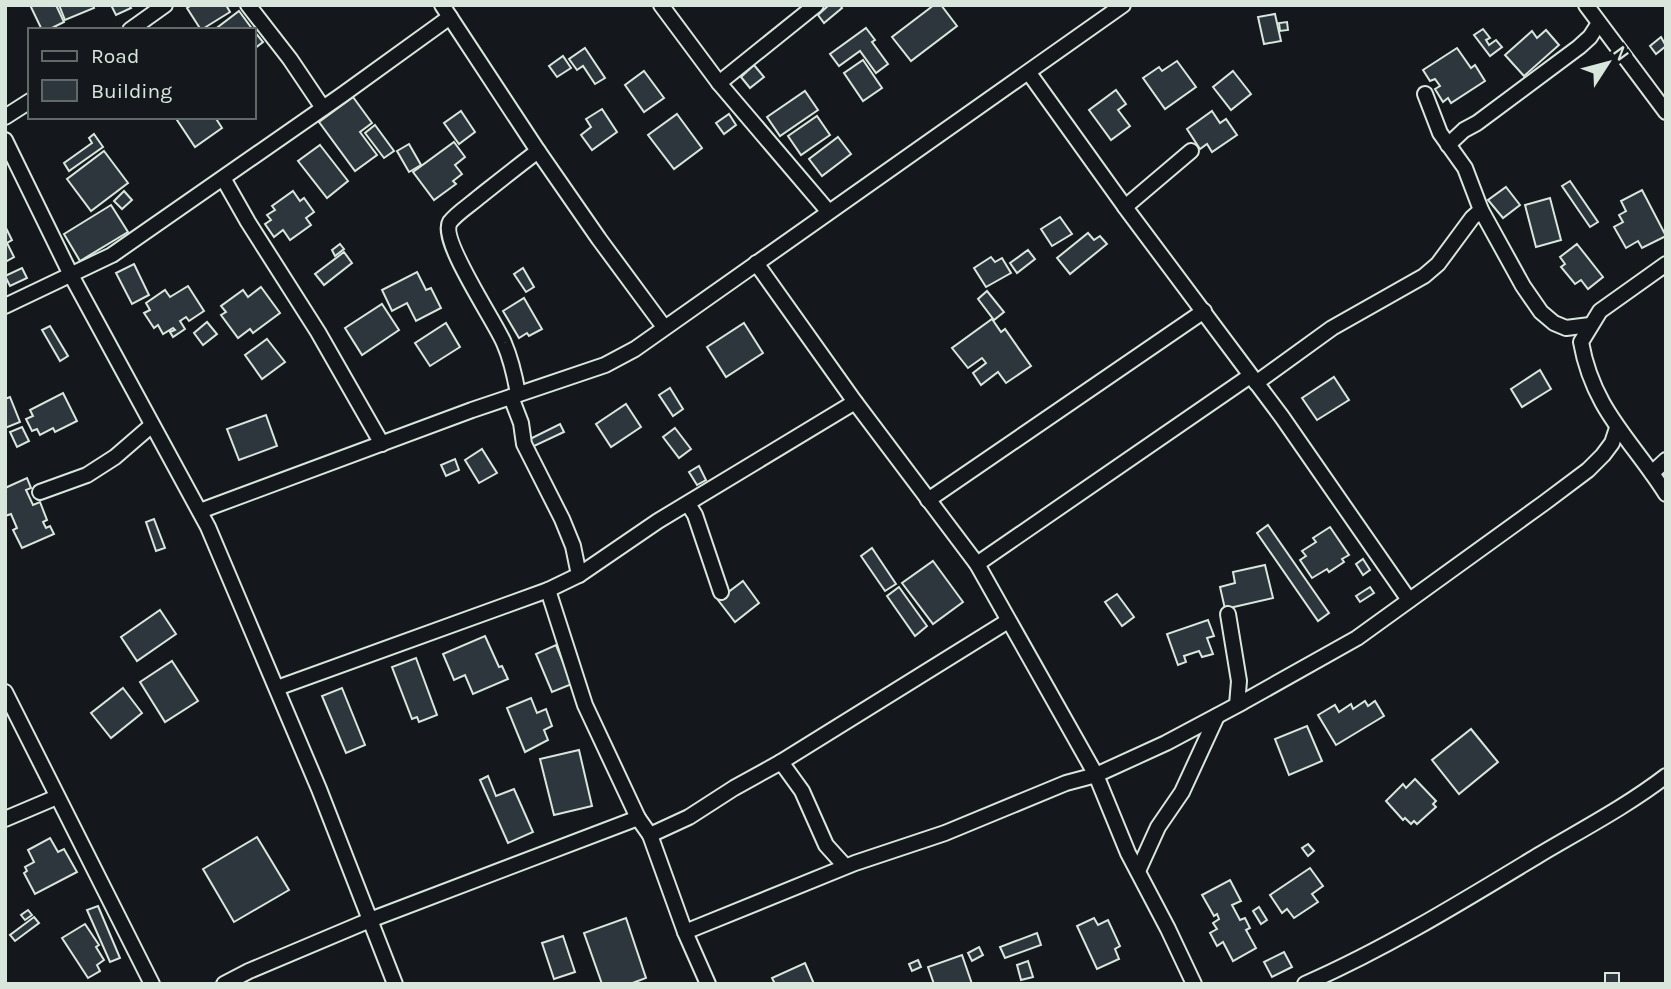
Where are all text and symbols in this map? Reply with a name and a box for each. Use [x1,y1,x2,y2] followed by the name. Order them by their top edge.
[28,28,256,119] legend
[1573,28,1643,98] north arrow
[1608,42,1634,66] text: N
[91,44,139,68] text: Road
[91,79,172,103] text: Building

